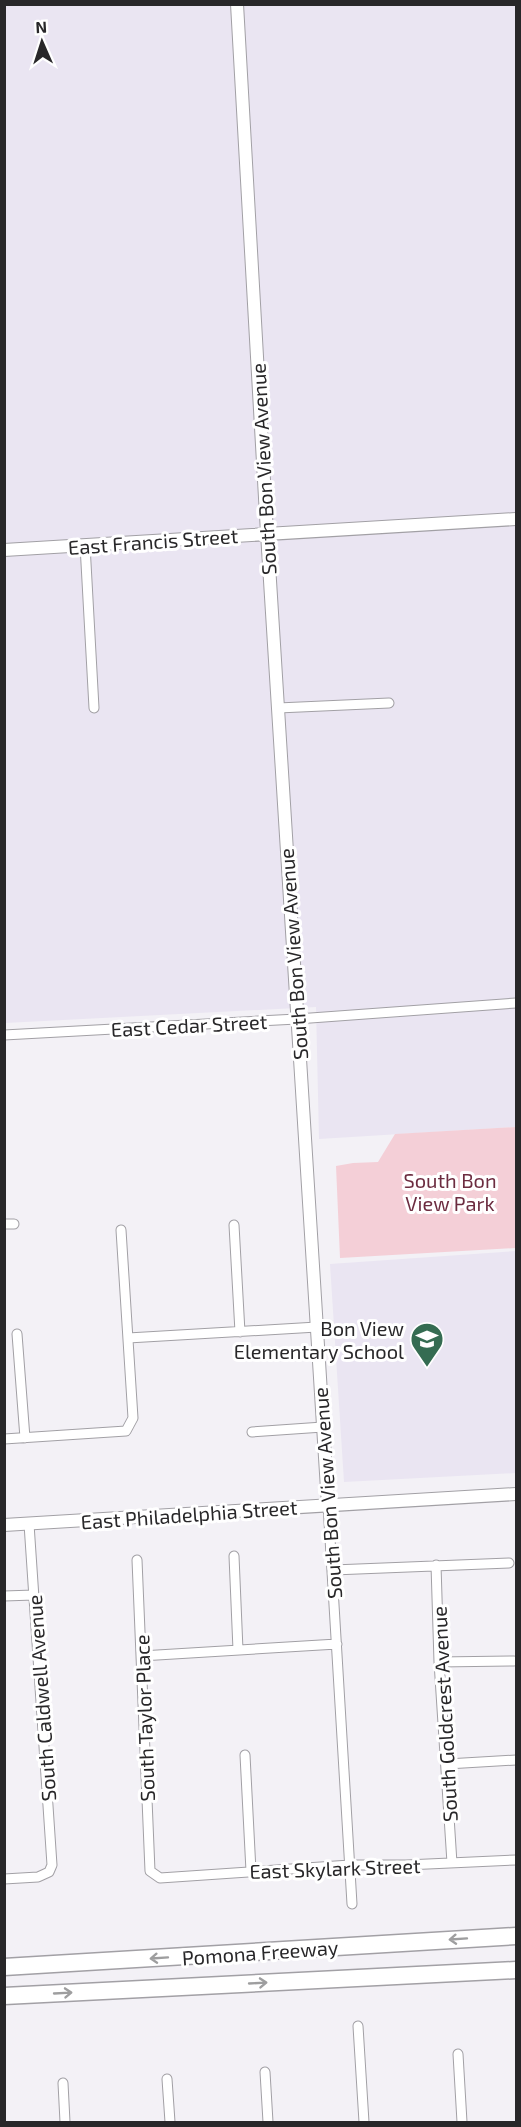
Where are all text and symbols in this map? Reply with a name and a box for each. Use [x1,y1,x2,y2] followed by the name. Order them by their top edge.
[12,12,72,72] north arrow
[35,17,47,36] text: N
[245,363,281,575] street label: South Bon View Avenue
[67,523,239,559] street label: East Francis Street
[274,847,312,1061] street label: South Bon View Avenue
[110,1009,268,1041] street label: East Cedar Street
[403,1168,497,1215] park label: South Bon View Park
[234,1316,404,1363] place label: Bon View Elementary School
[409,1321,445,1368] school or university icon: Bon View Elementary School
[308,1386,346,1600] street label: South Bon View Avenue
[80,1494,298,1534] street label: East Philadelphia Street
[22,1594,60,1802] street label: South Caldwell Avenue
[426,1605,462,1823] street label: South Goldcrest Avenue
[129,1634,159,1802] street label: South Taylor Place
[249,1853,421,1883] street label: East Skylark Street
[449,1934,469,1945] one-way arrow
[181,1935,339,1969] street label: Pomona Freeway
[149,1953,169,1964] one-way arrow
[247,1978,267,1989] one-way arrow
[52,1988,72,1999] one-way arrow

